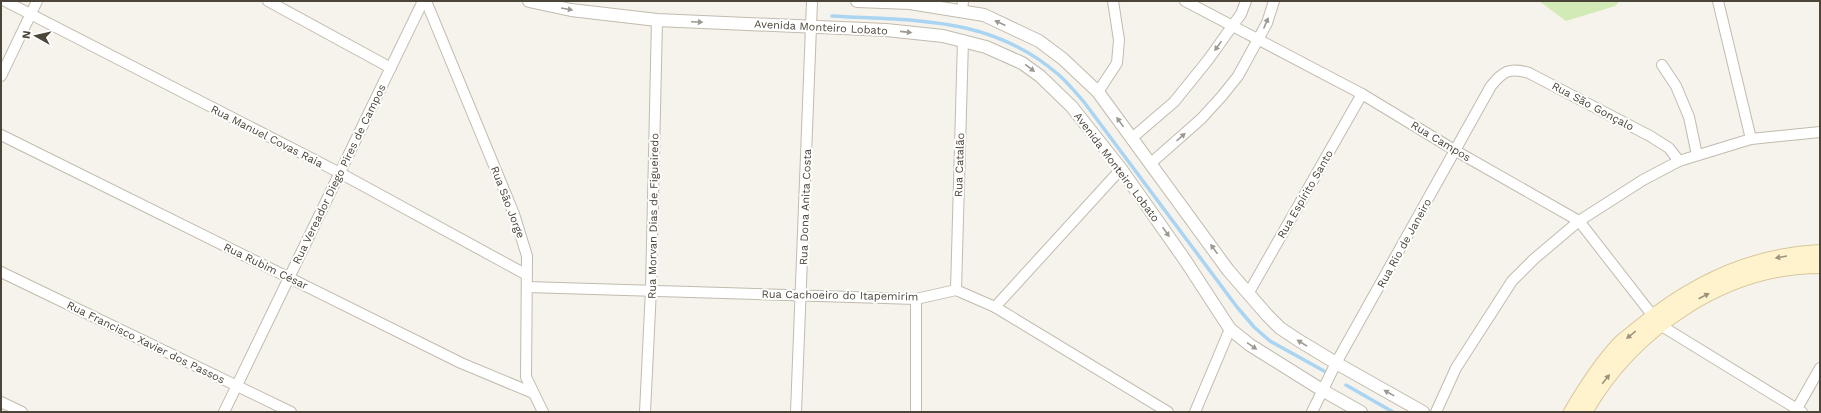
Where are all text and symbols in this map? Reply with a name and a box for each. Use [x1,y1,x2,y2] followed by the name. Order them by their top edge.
[561,6,574,12] one-way arrow
[16,16,56,56] north arrow
[1264,16,1270,28] one-way arrow
[691,18,703,25] one-way arrow
[754,18,888,37] street label: Avenida Monteiro Lobato
[995,20,1006,26] one-way arrow
[900,29,912,35] one-way arrow
[20,30,34,40] text: N
[1214,41,1222,51] one-way arrow
[1024,64,1035,73] one-way arrow
[1550,79,1636,134] street label: Rua São Gonçalo
[290,82,389,266] street label: Rua Vereador Diego Pires de Campos
[209,102,325,170] street label: Rua Manuel Covas Raia
[1071,110,1162,225] street label: Avenida Monteiro Lobato
[1116,117,1124,127] one-way arrow
[1409,119,1473,164] street label: Rua Campos
[1175,132,1186,141] one-way arrow
[646,133,661,299] street label: Rua Morvan Dias de Figueiredo
[952,133,967,197] street label: Rua Catalão
[1275,148,1336,241] street label: Rua Espírito Santo
[797,149,814,265] street label: Rua Dona Anita Costa
[488,164,527,240] street label: Rua São Jorge
[1374,196,1434,290] street label: Rua Rio de Janeiro
[1162,227,1170,238] one-way arrow
[222,240,310,293] street label: Rua Rubim César
[1209,244,1218,255] one-way arrow
[1775,254,1787,260] one-way arrow
[761,288,919,303] street label: Rua Cachoeiro do Itapemirim
[1699,293,1710,299] one-way arrow
[65,298,227,387] street label: Rua Francisco Xavier dos Passos
[1625,330,1636,339] one-way arrow
[1297,339,1307,347] one-way arrow
[1247,342,1257,350] one-way arrow
[1601,374,1610,385] one-way arrow
[1383,390,1395,396] one-way arrow

